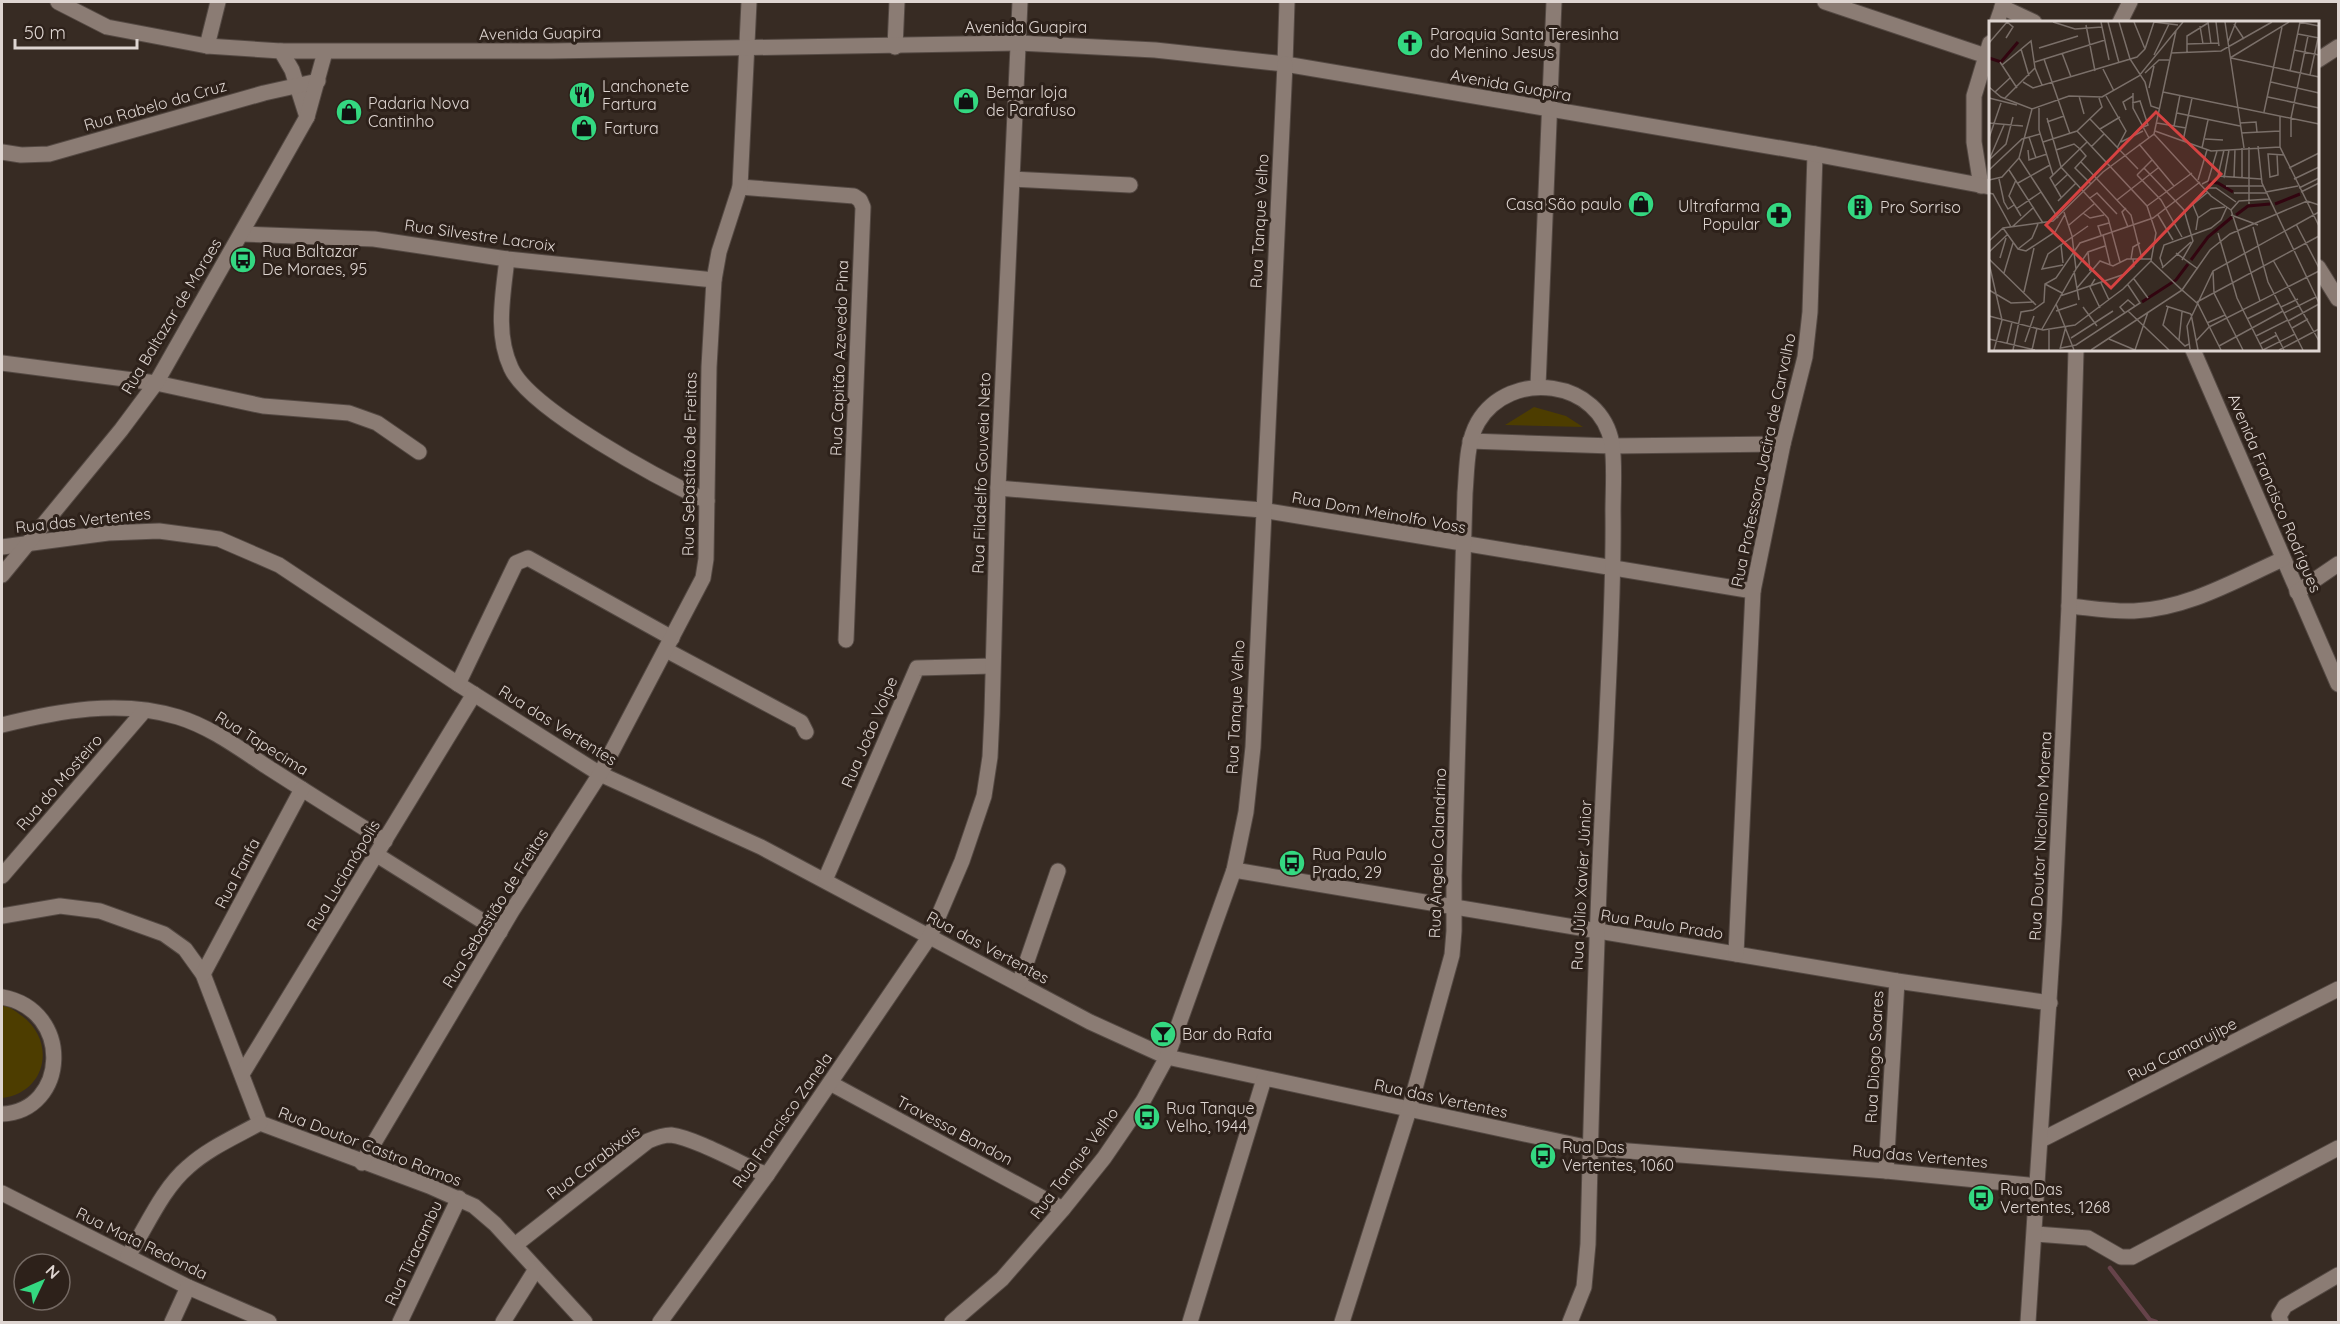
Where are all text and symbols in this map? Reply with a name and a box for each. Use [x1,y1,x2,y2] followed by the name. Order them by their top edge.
[15,12,136,50] scale bar
[965,17,1087,37] street label: Avenida Guapira
[24,21,66,44] text: 50 m
[1989,21,2319,351] inset map
[479,22,601,44] street label: Avenida Guapira
[1430,24,1619,62] place label: Paroquia Santa Teresinha do Menino Jesus
[1395,28,1425,58] church icon: Paroquia Santa Teresinha do Menino Jesus
[1449,65,1573,105] street label: Avenida Guapira
[81,75,229,135] street label: Rua Rabelo da Cruz
[602,76,689,114] place label: Lanchonete Fartura
[567,80,597,110] restaurant icon: Lanchonete Fartura
[986,82,1076,120] place label: Bemar loja de Parafuso
[951,86,981,116] shop icon: Bemar loja de Parafuso
[368,93,470,131] place label: Padaria Nova Cantinho
[334,97,364,127] shop icon: Padaria Nova Cantinho
[569,113,599,143] shop icon: Fartura
[604,118,659,138] place label: Fartura
[1245,153,1273,289] street label: Rua Tanque Velho
[1626,189,1656,219] shop icon: Casa São paulo
[1845,192,1875,222] building icon: Pro Sorriso
[1506,194,1622,214] place label: Casa São paulo
[1678,196,1760,234] place label: Ultrafarma Popular
[1880,197,1961,217] place label: Pro Sorriso
[1764,200,1794,230] pharmacy icon: Ultrafarma Popular
[403,215,557,256] street label: Rua Silvestre Lacroix
[116,234,226,398] street label: Rua Baltazar de Moraes
[262,241,367,279] place label: Rua Baltazar De Moraes, 95
[228,245,258,275] bus stop icon: Rua Baltazar De Moraes, 95
[826,260,852,456] street label: Rua Capitão Azevedo Pina
[1726,331,1800,589] street label: Rua Professora Jacira de Carvalho
[677,372,701,556] street label: Rua Sebastião de Freitas
[967,372,995,574] street label: Rua Filadelfo Gouveia Neto
[2224,390,2326,596] street label: Avenida Francisco Rodrigues
[1290,487,1468,537] street label: Rua Dom Meinolfo Voss
[14,503,152,537] street label: Rua das Vertentes
[1221,639,1249,775] street label: Rua Tanque Velho
[837,673,901,791] street label: Rua João Volpe
[495,680,621,770] street label: Rua das Vertentes
[212,706,312,780] street label: Rua Tapecima
[12,730,106,834] street label: Rua do Mosteiro
[2025,731,2055,941] street label: Rua Doutor Nicolino Morena
[1424,767,1450,939] street label: Rua Ângelo Calandrino
[1567,799,1595,971] street label: Rua Júlio Xavier Júnior
[302,816,384,934] street label: Rua Lucianópolis
[438,825,552,991] street label: Rua Sebastião de Freitas
[210,834,264,912] street label: Rua Fanfa
[1312,844,1387,882] place label: Rua Paulo Prado, 29
[1277,848,1307,878] bus stop icon: Rua Paulo Prado, 29
[1599,904,1725,944] street label: Rua Paulo Prado
[923,906,1053,988] street label: Rua das Vertentes
[1861,990,1887,1124] street label: Rua Diogo Soares
[2124,1013,2240,1085] street label: Rua Camarujipe
[1148,1019,1178,1049] bar icon: Bar do Rafa
[1182,1024,1272,1044] place label: Bar do Rafa
[728,1048,836,1192] street label: Rua Francisco Zanela
[1372,1074,1510,1122] street label: Rua das Vertentes
[893,1091,1017,1169] street label: Travessa Bandon
[1166,1098,1255,1136] place label: Rua Tanque Velho, 1944
[275,1102,465,1190] street label: Rua Doutor Castro Ramos
[1132,1102,1162,1132] bus stop icon: Rua Tanque Velho, 1944
[1025,1103,1123,1223] street label: Rua Tanque Velho
[543,1121,643,1203] street label: Rua Carabixais
[1562,1137,1674,1175] place label: Rua Das Vertentes, 1060
[1851,1140,1989,1172] street label: Rua das Vertentes
[1528,1141,1558,1171] bus stop icon: Rua Das Vertentes, 1060
[2000,1179,2111,1217] place label: Rua Das Vertentes, 1268
[1966,1183,1996,1213] bus stop icon: Rua Das Vertentes, 1268
[380,1197,446,1309] street label: Rua Tiracambu
[73,1202,211,1284] street label: Rua Mata Redonda
[12,1252,72,1312] north arrow
[42,1260,64,1283] text: N

